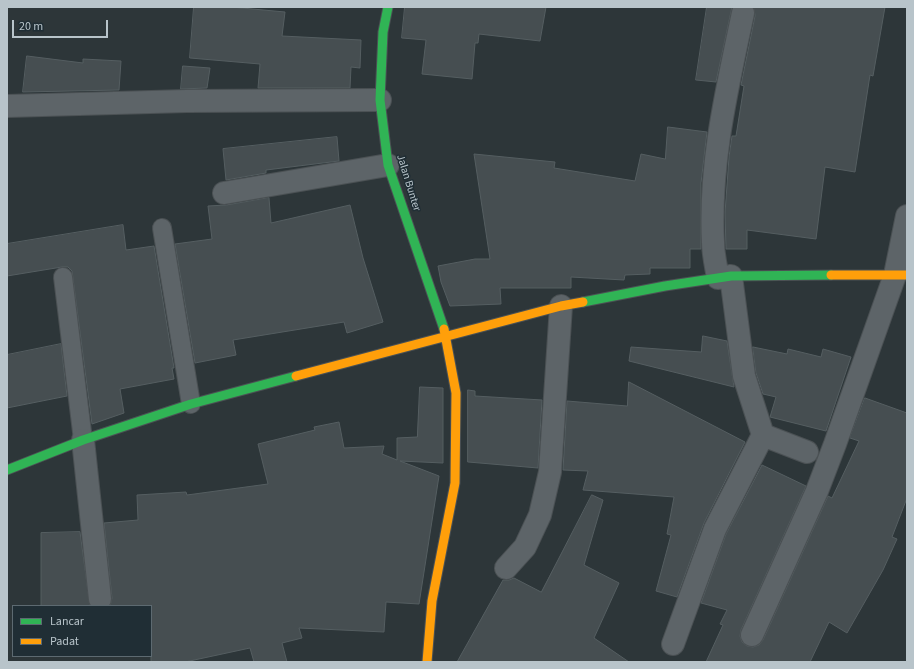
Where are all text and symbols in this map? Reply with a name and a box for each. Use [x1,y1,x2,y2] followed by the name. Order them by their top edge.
[14,12,110,38] scale bar
[19,18,43,35] text: 20 m
[393,153,423,213] street label: Jalan Bunter
[12,605,152,657] legend
[50,613,84,630] text: Lancar
[50,633,79,650] text: Padat

